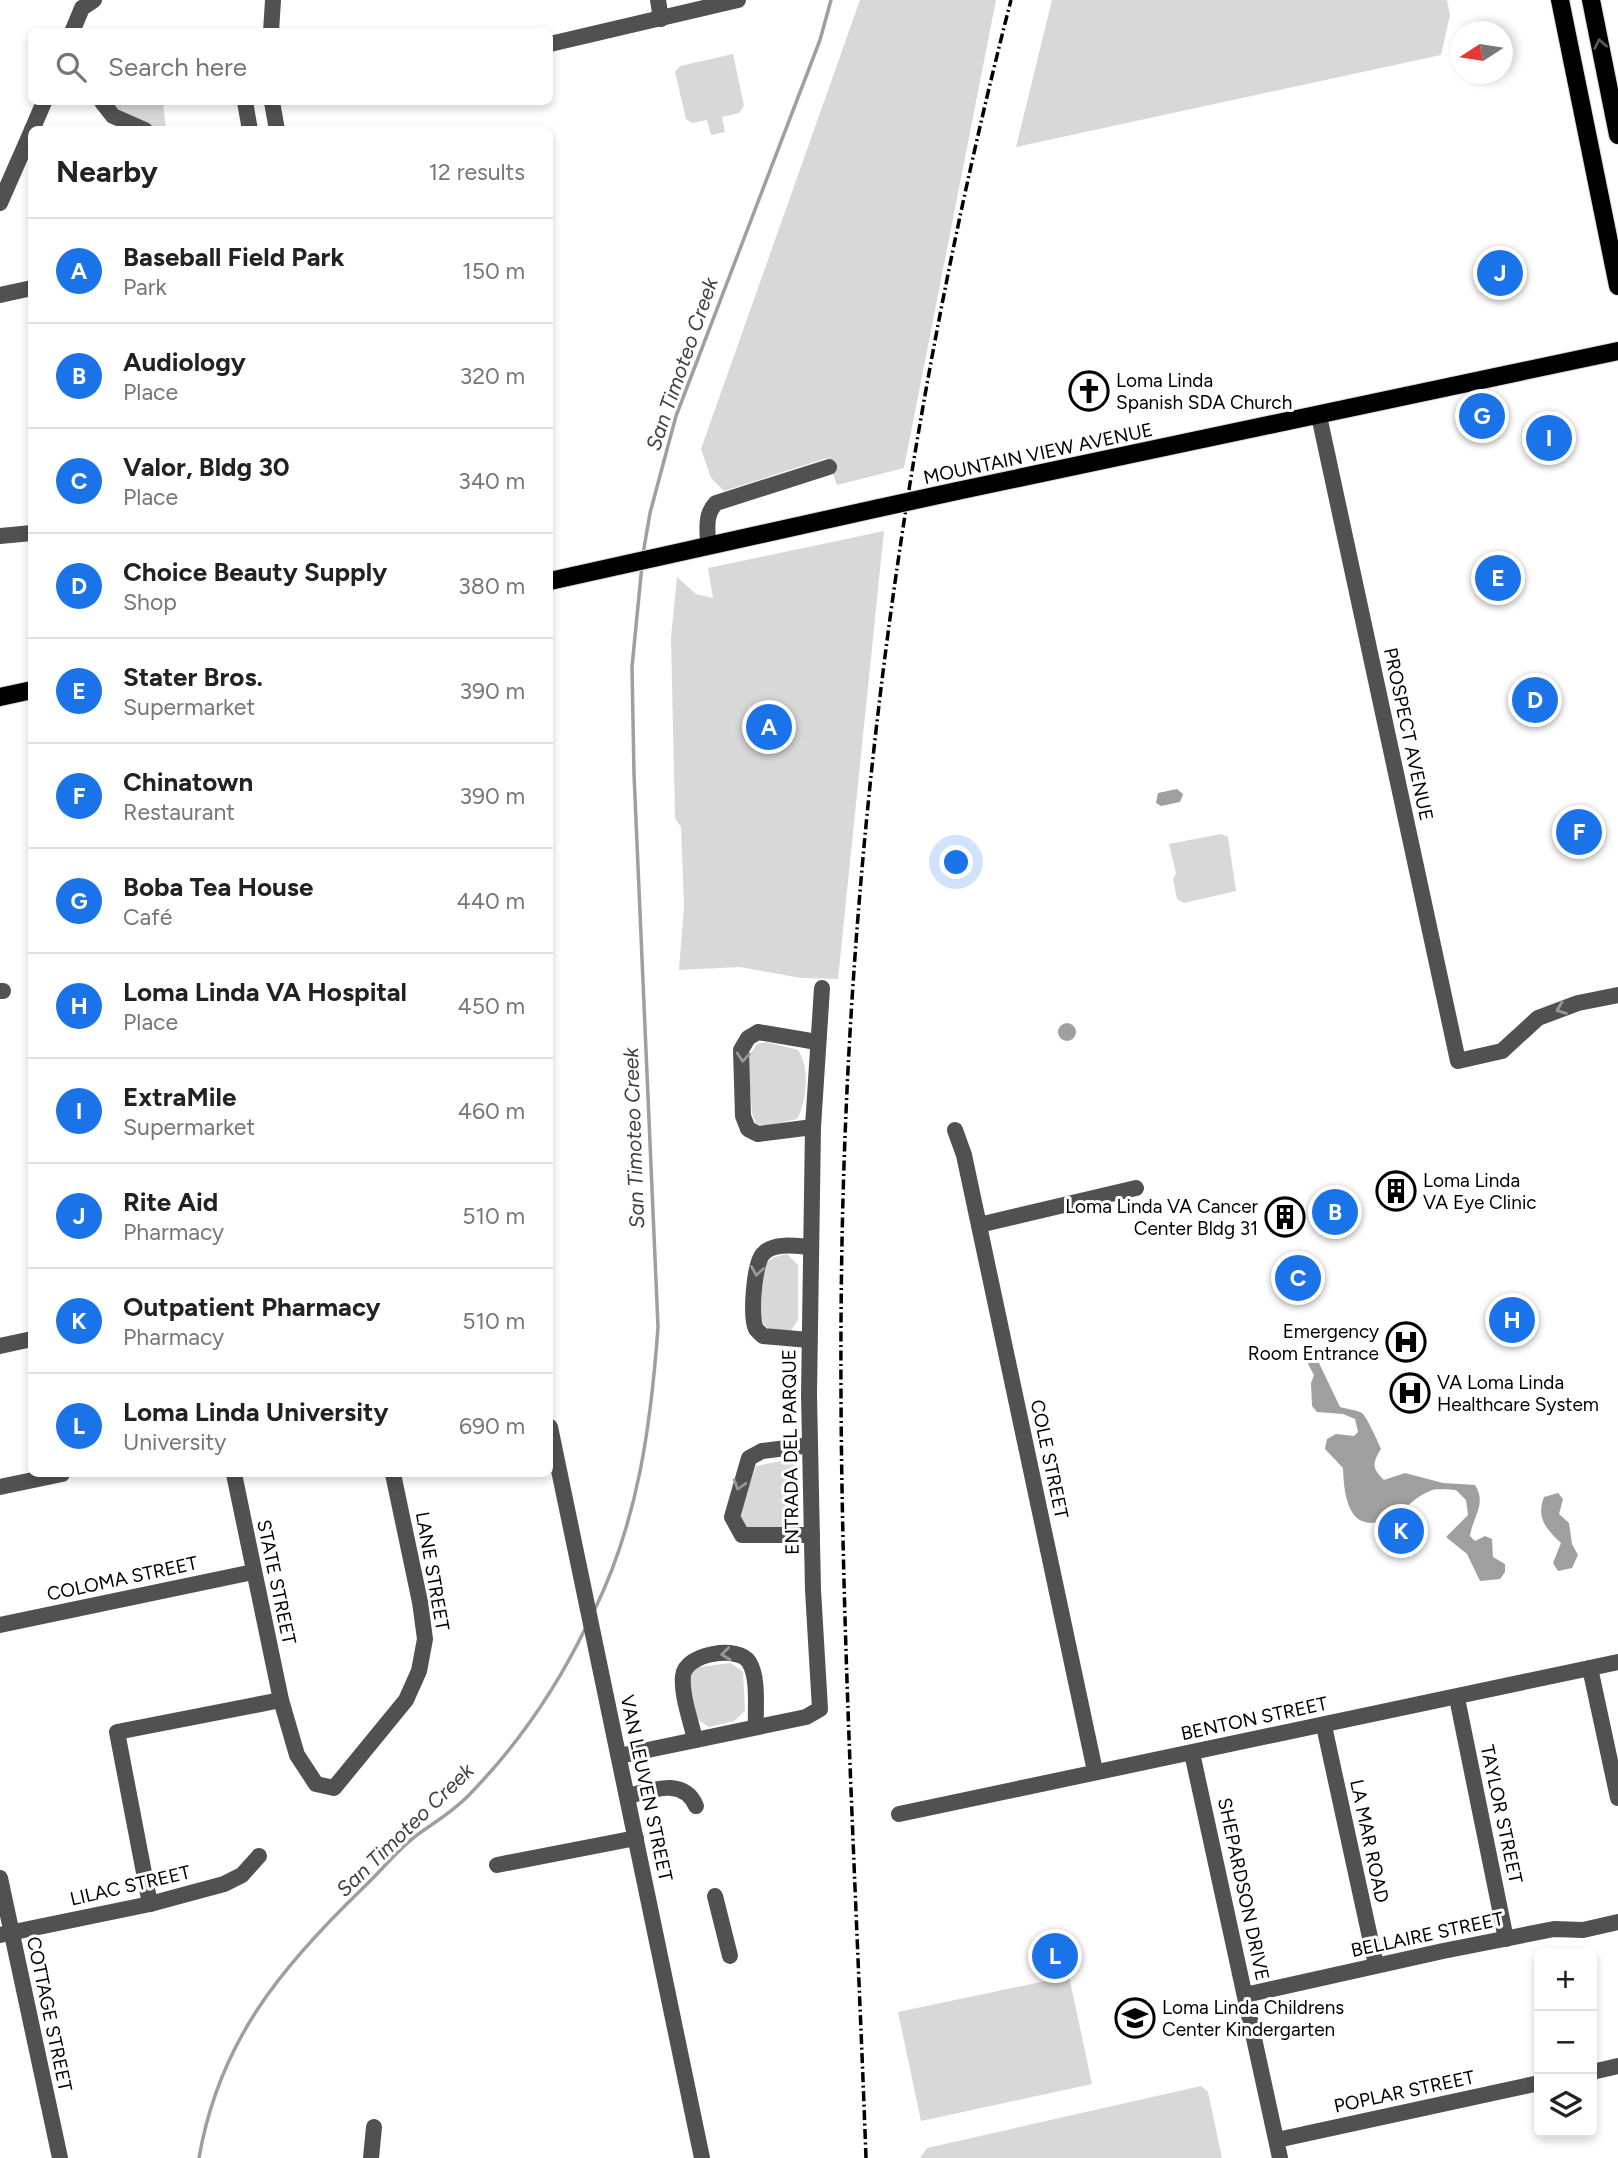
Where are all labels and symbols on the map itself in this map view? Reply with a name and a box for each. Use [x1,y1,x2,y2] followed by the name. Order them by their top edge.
[1450,21,1513,84] north arrow
[1593,38,1608,50] one-way arrow
[1477,247,1523,299] pin: J
[640,273,723,454] water label: San Timoteo Creek
[1116,369,1292,414] place label: Loma Linda Spanish SDA Church
[1068,370,1110,412] church icon: Loma Linda Spanish SDA Church
[1459,390,1505,442] pin: G
[1526,412,1572,464] pin: I
[921,418,1155,489] street label: MOUNTAIN VIEW AVENUE
[1475,552,1521,604] pin: E
[1379,645,1438,823] street label: PROSPECT AVENUE
[1512,674,1558,726] pin: D
[746,701,792,753] pin: A
[1556,806,1602,858] pin: F
[939,845,973,879] your location
[1555,1001,1567,1015] one-way arrow
[618,1046,649,1229] water label: San Timoteo Creek
[736,1052,751,1063] one-way arrow
[1423,1169,1537,1214] place label: Loma Linda VA Eye Clinic
[1375,1170,1417,1212] building icon: Loma Linda VA Eye Clinic
[1312,1186,1358,1238] pin: B
[1065,1195,1259,1240] place label: Loma Linda VA Cancer Center Bldg 31
[1264,1196,1306,1238] building icon: Loma Linda VA Cancer Center Bldg 31
[1275,1252,1321,1304] pin: C
[750,1266,765,1277] one-way arrow
[1489,1294,1535,1346] pin: H
[1248,1320,1379,1365] place label: Emergency Room Entrance
[1385,1321,1427,1363] hospital icon: Emergency Room Entrance
[777,1349,804,1555] street label: ENTRADA DEL PARQUE
[1437,1371,1599,1416] place label: VA Loma Linda Healthcare System
[1389,1372,1431,1414] hospital icon: VA Loma Linda Healthcare System
[1026,1397,1073,1521] street label: COLE STREET
[732,1479,747,1491] one-way arrow
[1378,1505,1424,1557] pin: K
[411,1510,454,1633] street label: LANE STREET
[252,1518,301,1647] street label: STATE STREET
[45,1551,200,1606] street label: COLOMA STREET
[720,1647,732,1662] one-way arrow
[1179,1692,1330,1745] street label: BENTON STREET
[616,1693,678,1884] street label: VAN LEUVEN STREET
[1476,1743,1528,1886] street label: TAYLOR STREET
[331,1757,479,1902] water label: San Timoteo Creek
[1345,1777,1394,1905] street label: LA MAR ROAD
[1213,1796,1274,1983] street label: SHEPARDSON DRIVE
[68,1860,193,1911] street label: LILAC STREET
[1349,1907,1506,1962] street label: BELLAIRE STREET
[1032,1930,1078,1982] pin: L
[22,1935,77,2094] street label: COTTAGE STREET
[1162,1996,1344,2041] place label: Loma Linda Childrens Center Kindergarten
[1114,1997,1156,2039] school or university icon: Loma Linda Childrens Center Kindergarten
[1332,2065,1477,2118] street label: POPLAR STREET

